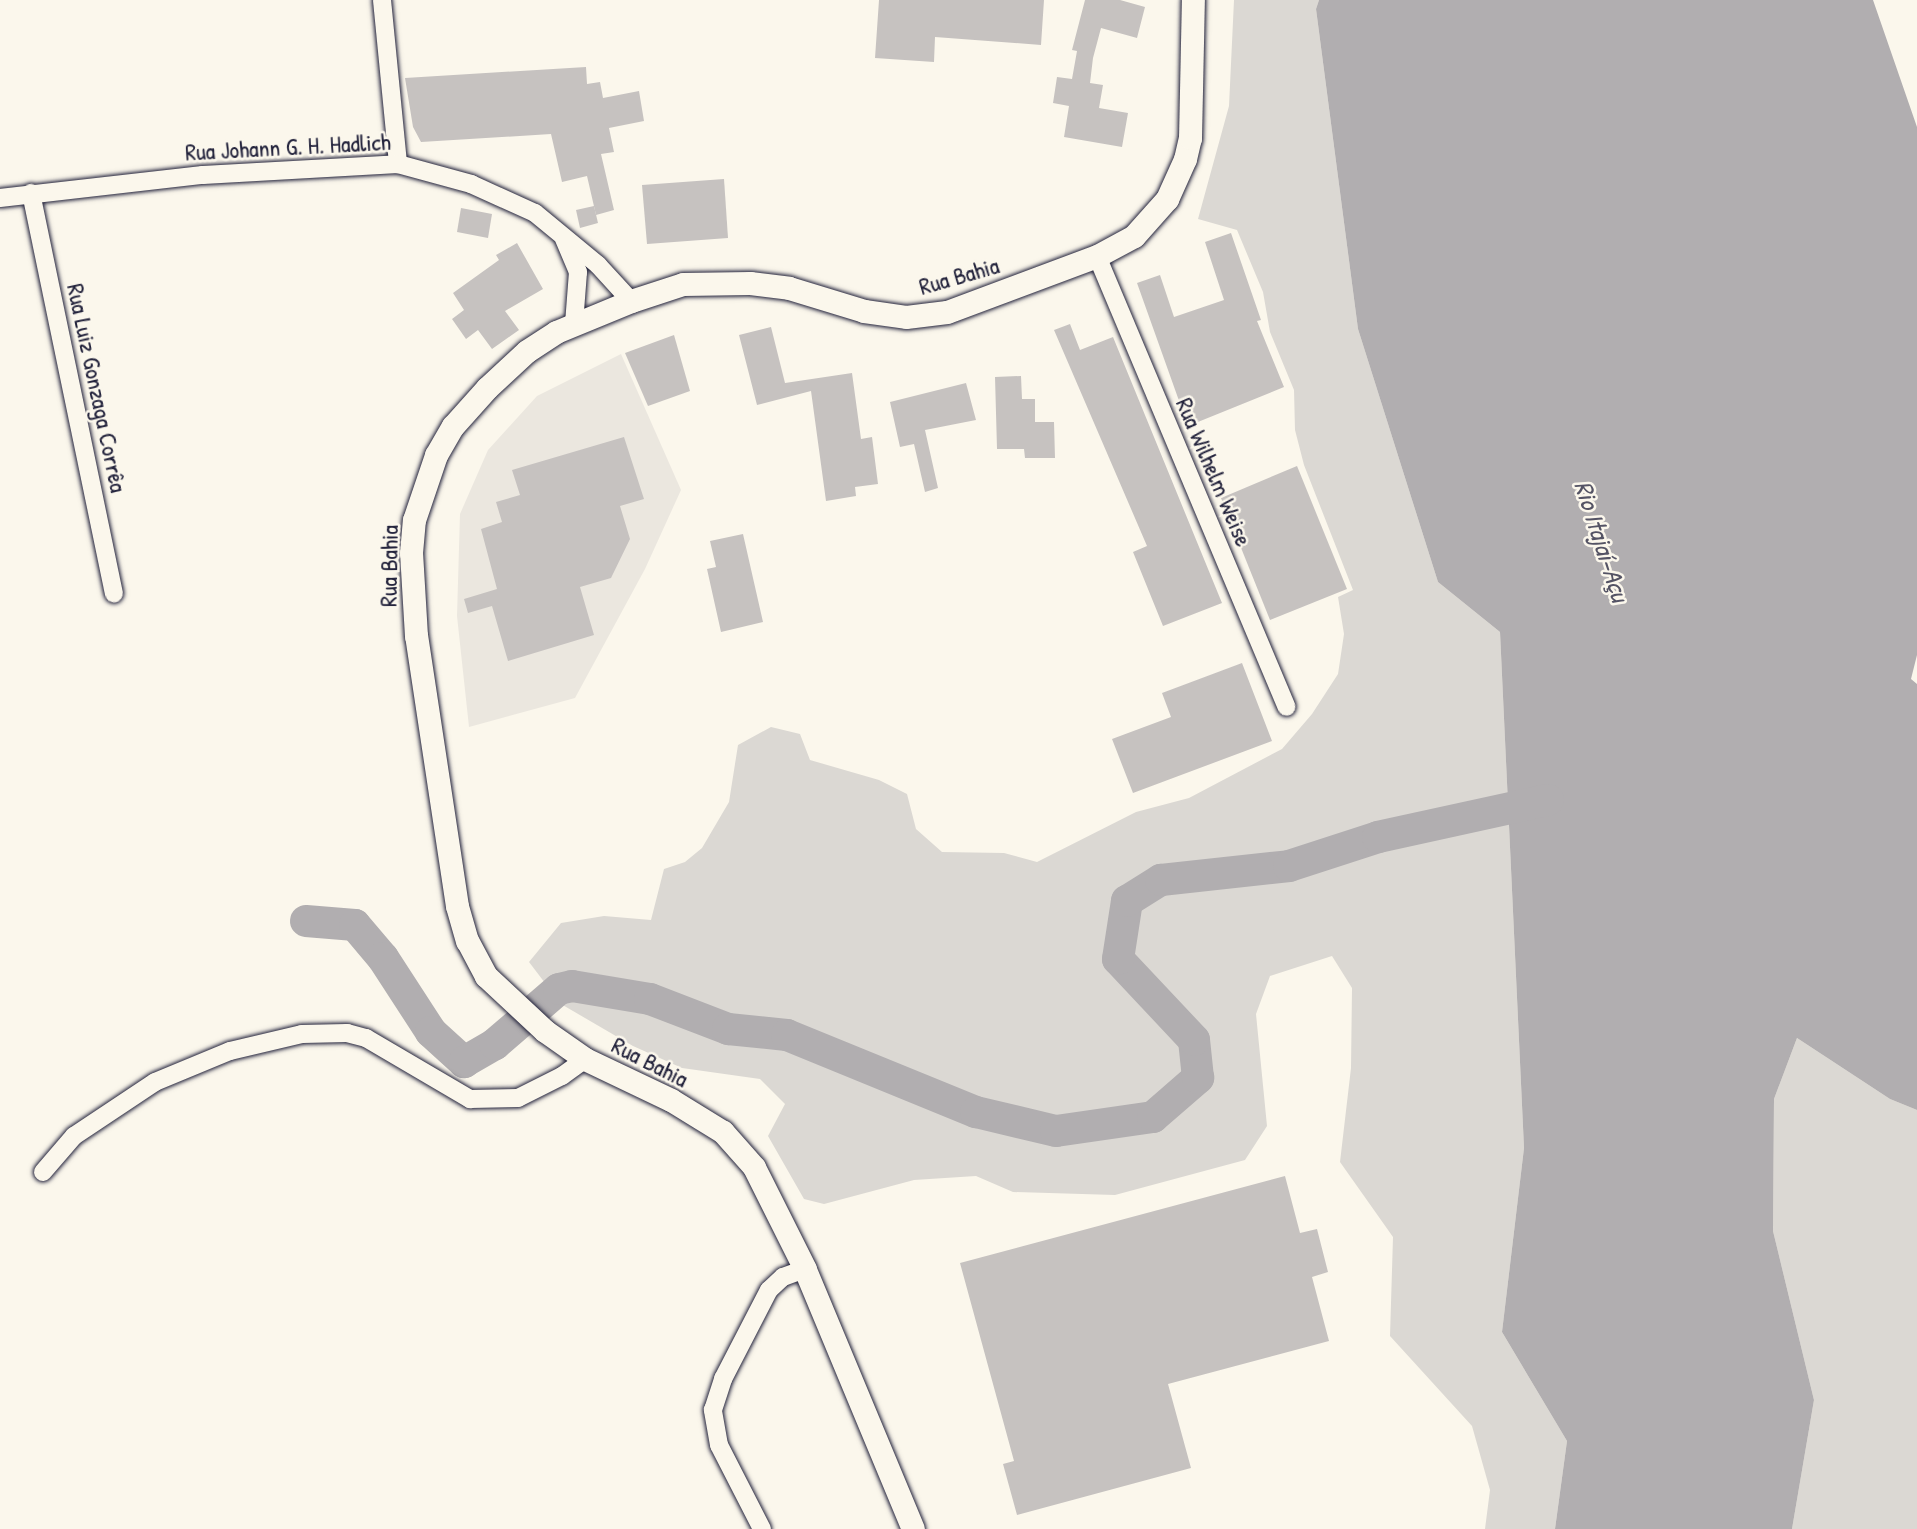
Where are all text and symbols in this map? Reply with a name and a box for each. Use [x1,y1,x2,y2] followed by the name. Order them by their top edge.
[184,127,392,167] street label: Rua Johann G. H. Hadlich
[916,251,1002,301] street label: Rua Bahia
[61,281,133,495] street label: Rua Luiz Gonzaga Corrêa
[1170,394,1258,550] street label: Rua Wilhelm Weise
[1568,477,1636,605] water label: Rio Itajaí-Açu
[374,525,404,607] street label: Rua Bahia
[607,1031,693,1093] street label: Rua Bahia

